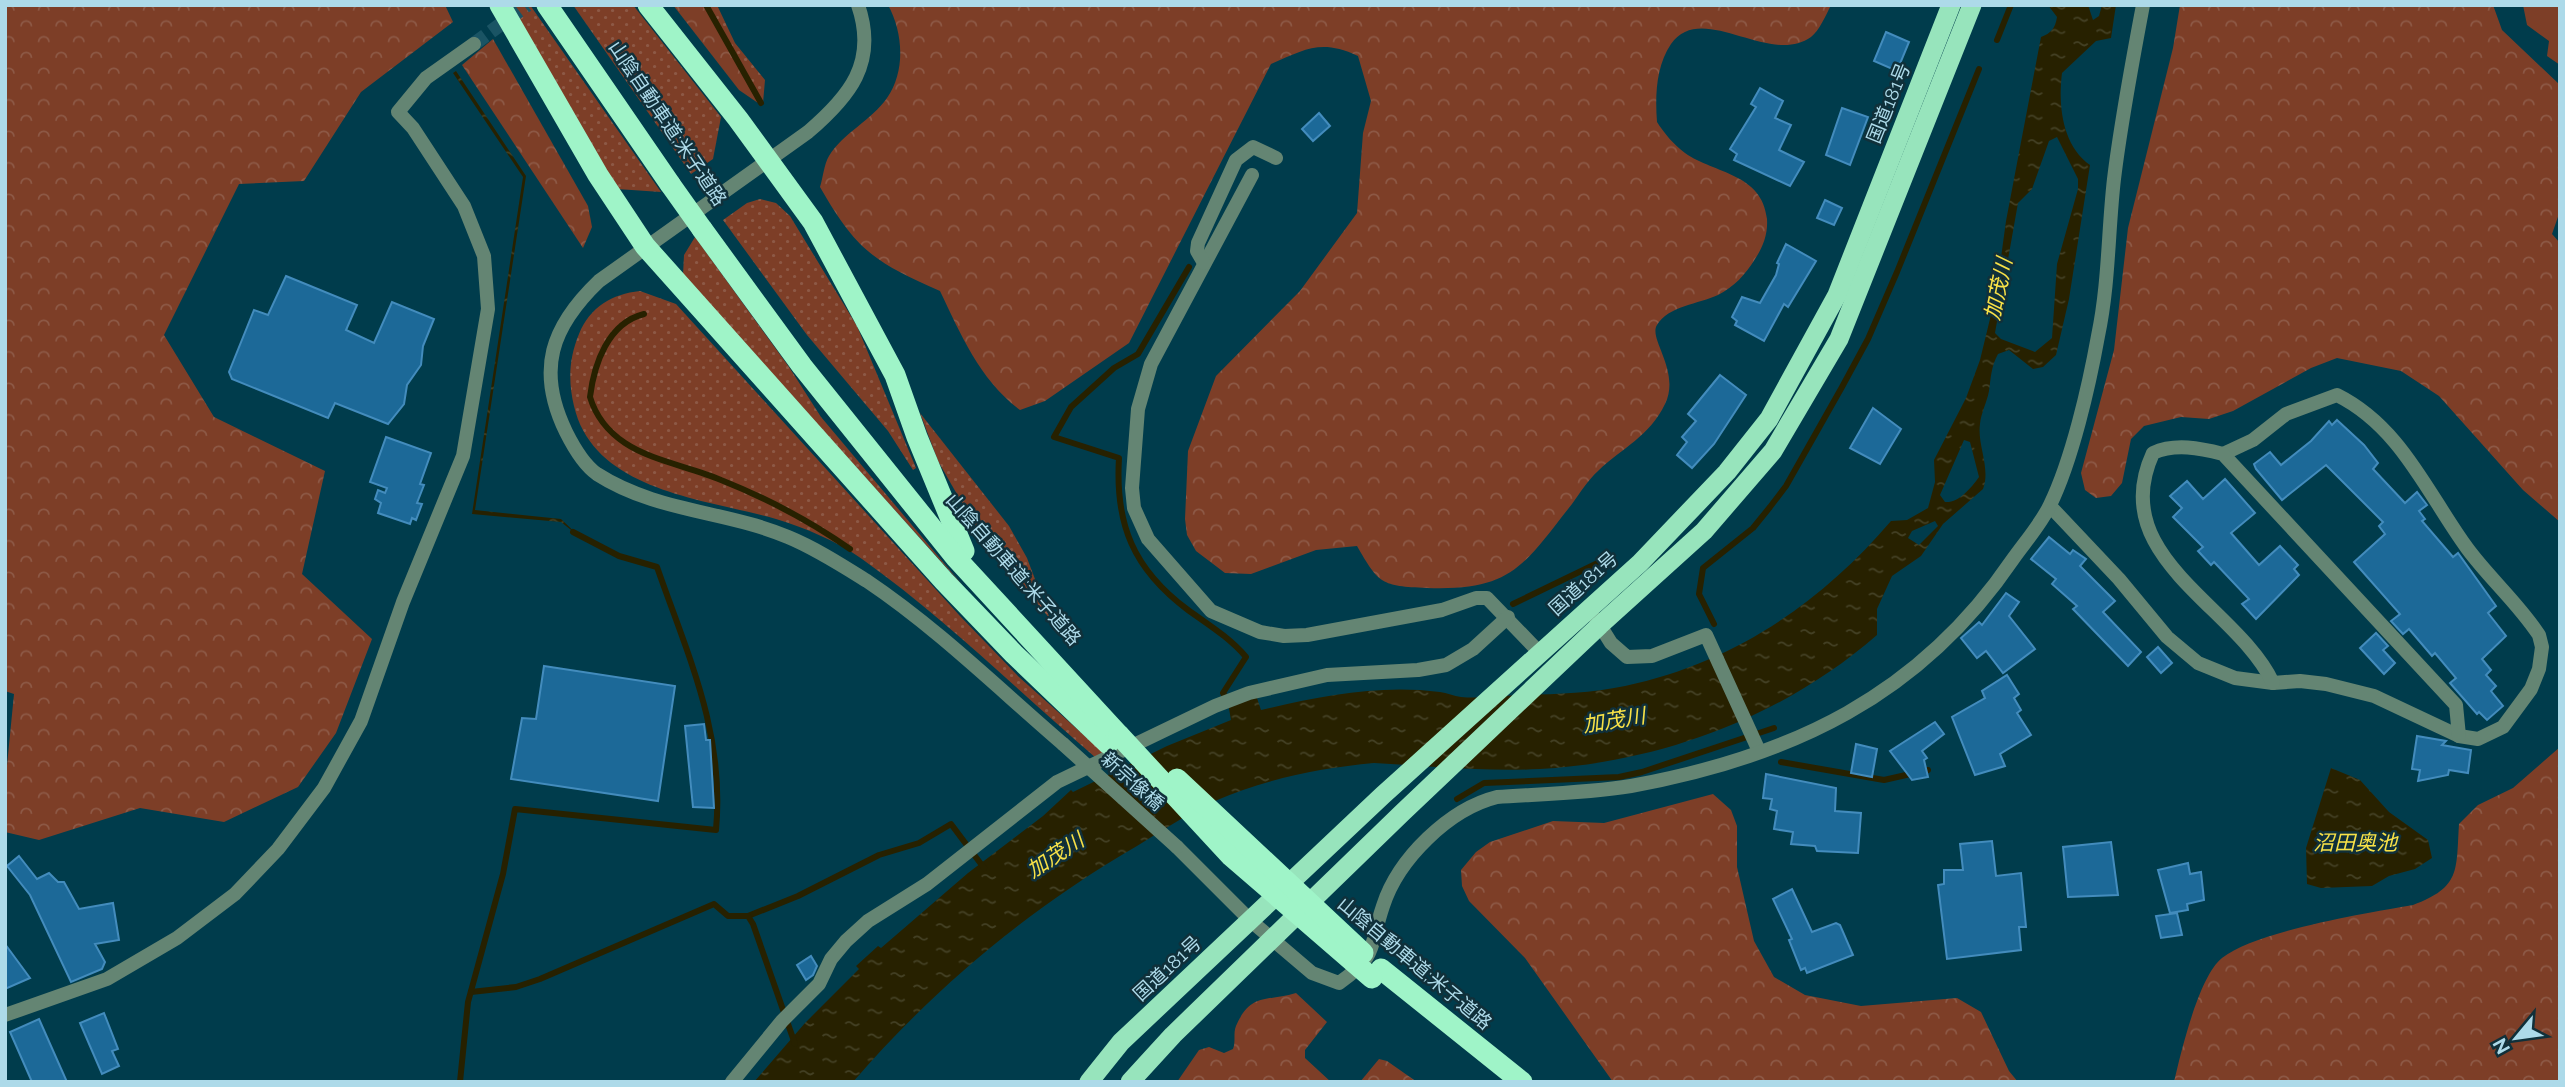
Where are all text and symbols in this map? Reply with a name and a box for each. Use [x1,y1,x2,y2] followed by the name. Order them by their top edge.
[605,36,731,210] street label: 山陰自動車道;米子道路
[1862,60,1914,146] street label: 国道181号
[1979,254,2017,322] water label: 加茂川
[942,489,1086,649] street label: 山陰自動車道;米子道路
[1544,547,1622,619] street label: 国道181号
[1581,702,1649,737] water label: 加茂川
[1097,747,1169,815] street label: 新宗像橋
[1022,826,1090,883] water label: 加茂川
[2313,830,2399,855] water label: 沼田奥池
[1334,892,1496,1034] street label: 山陰自動車道;米子道路
[1129,931,1205,1005] street label: 国道181号
[2481,1003,2551,1073] north arrow
[2488,1035,2514,1058] text: N

